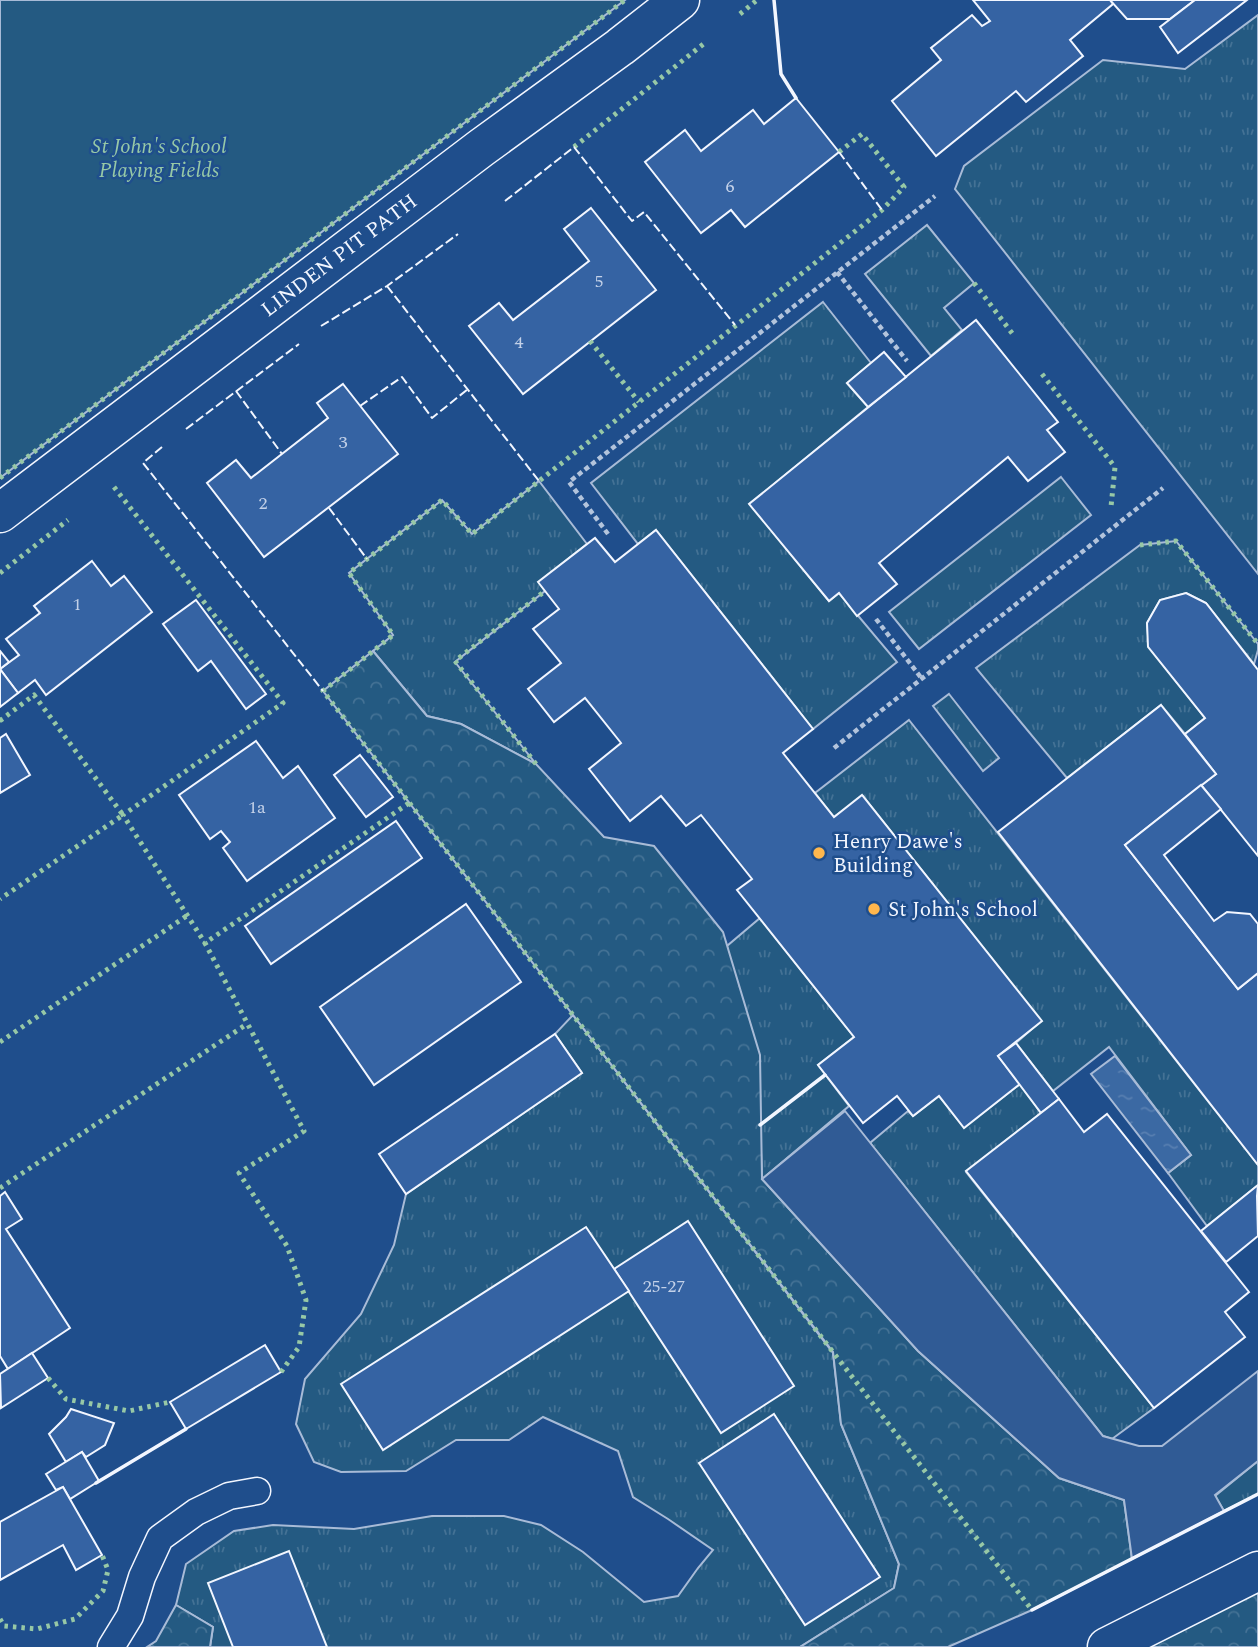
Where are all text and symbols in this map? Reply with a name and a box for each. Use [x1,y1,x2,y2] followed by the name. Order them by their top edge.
[91,131,227,187] park label: St John's School Playing Fields
[726,173,735,200] house number: 6
[255,186,425,325] street label: LINDEN PIT PATH
[595,268,604,295] house number: 5
[515,329,524,356] house number: 4
[339,429,348,456] house number: 3
[259,490,268,517] house number: 2
[73,591,82,618] house number: 1
[248,794,266,821] house number: 1a
[833,826,963,882] place label: Henry Dawe's Building
[811,845,827,861] marker: Henry Dawe's Building
[888,894,1038,926] place label: St John's School
[866,901,882,917] marker: St John's School
[643,1273,685,1300] house number: 25-27

